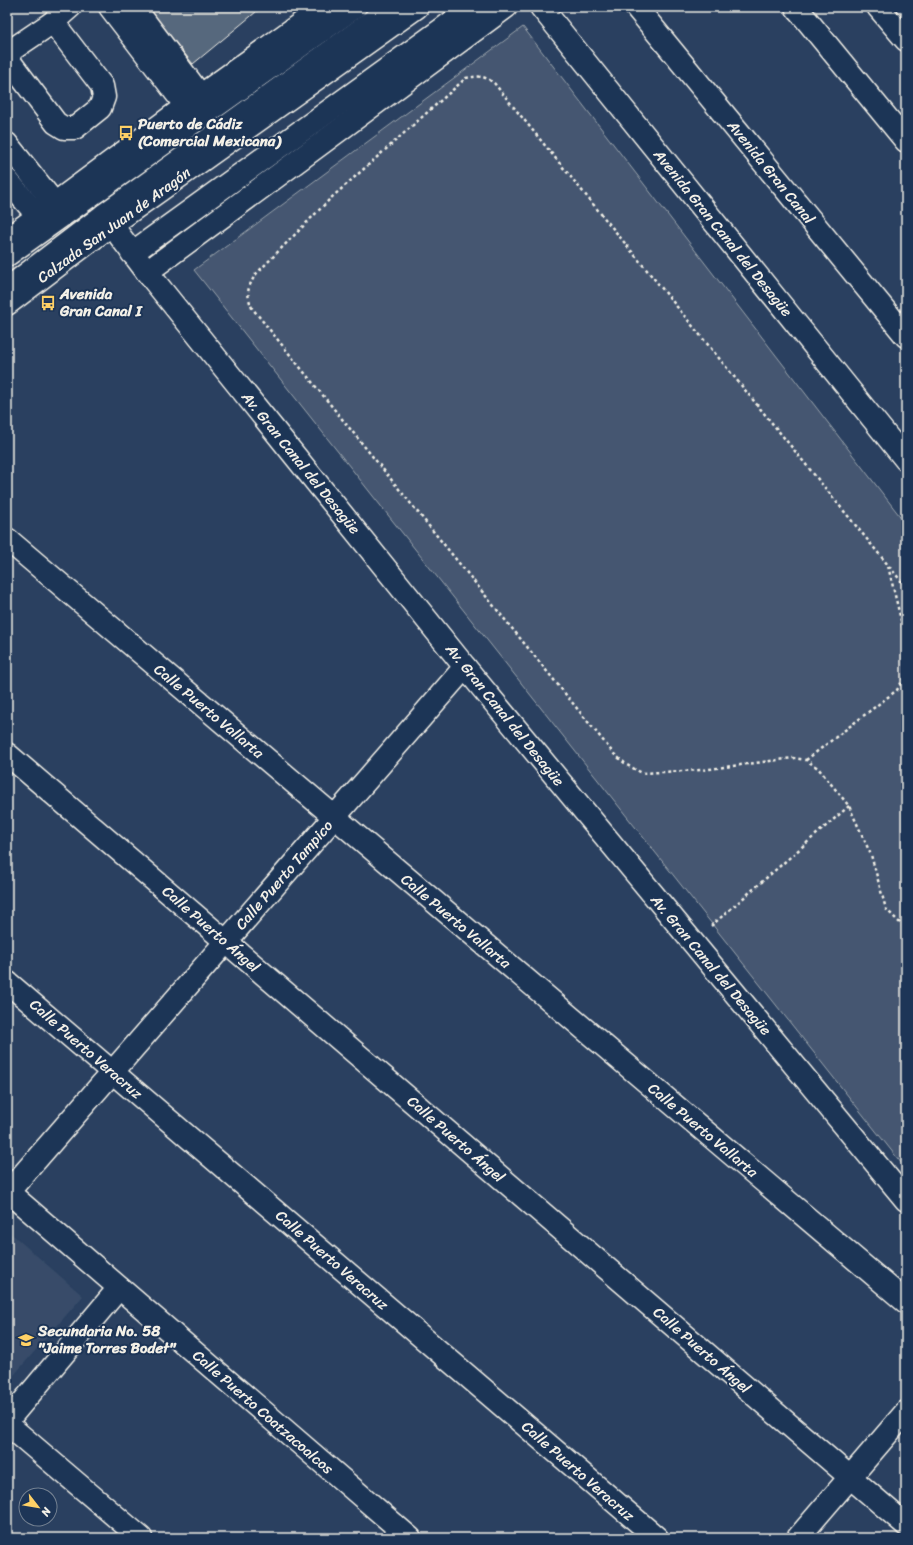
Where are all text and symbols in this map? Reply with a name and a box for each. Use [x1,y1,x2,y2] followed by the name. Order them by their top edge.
[138,111,282,154] place label: Puerto de Cádiz (Comercial Mexicana)
[720,113,822,230] street label: Avenida Gran Canal
[117,124,135,142] bus stop icon: Puerto de Cádiz (Comercial Mexicana)
[646,142,799,323] street label: Avenida Gran Canal del Desagüe
[31,160,197,290] street label: Calzada San Juan de Aragón
[59,281,143,324] place label: Avenida Gran Canal I
[39,294,57,312] bus stop icon: Avenida Gran Canal I
[234,385,367,541] street label: Av. Gran Canal del Desagüe
[438,637,571,793] street label: Av. Gran Canal del Desagüe
[148,657,270,765] street label: Calle Puerto Vallarta
[229,814,340,936] street label: Calle Puerto Tampico
[395,867,517,975] street label: Calle Puerto Vallarta
[156,879,266,980] street label: Calle Puerto Ángel
[643,888,778,1042] street label: Av. Gran Canal del Desagüe
[23,992,149,1106] street label: Calle Puerto Veracruz
[642,1076,764,1184] street label: Calle Puerto Vallarta
[401,1089,511,1190] street label: Calle Puerto Ángel
[269,1203,395,1317] street label: Calle Puerto Veracruz
[647,1300,757,1401] street label: Calle Puerto Ángel
[37,1318,177,1361] place label: Secundaria No. 58 "Jaime Torres Bodet"
[17,1331,35,1349] school or university icon: Secundaria No. 58 "Jaime Torres Bodet"
[187,1343,340,1481] street label: Calle Puerto Coatzacoalcos
[515,1414,641,1528] street label: Calle Puerto Veracruz
[18,1487,58,1527] north arrow
[36,1503,57,1520] text: N

